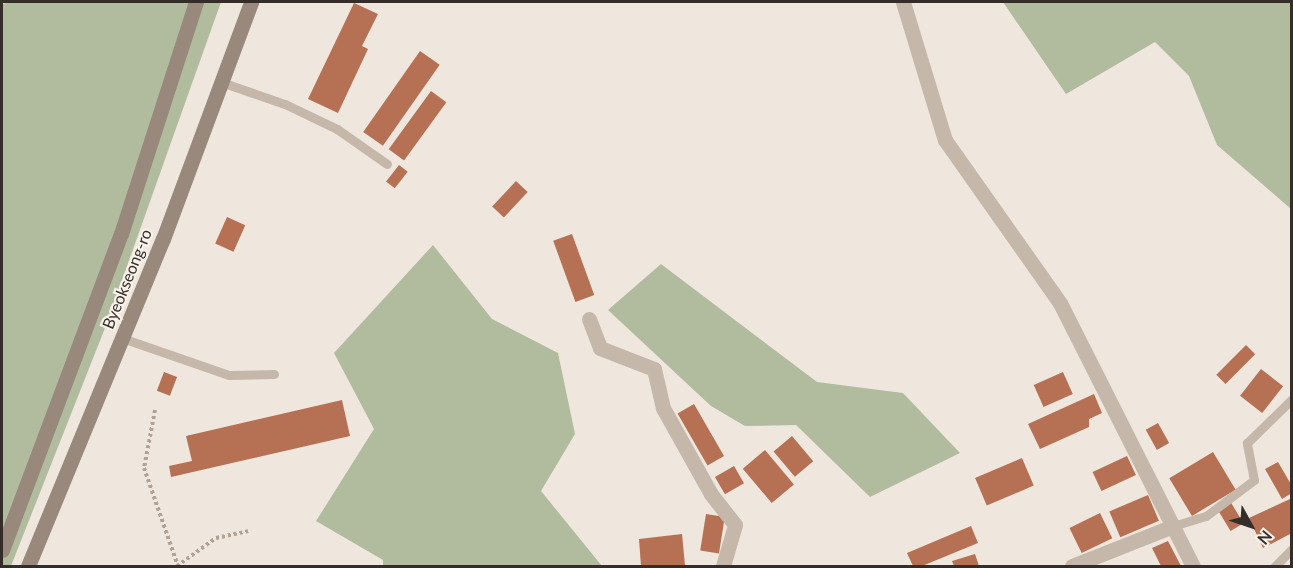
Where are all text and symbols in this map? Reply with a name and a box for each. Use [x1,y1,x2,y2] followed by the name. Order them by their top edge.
[98,226,156,332] street label: Byeokseong-ro
[1221,496,1281,556] north arrow
[1254,527,1276,549] text: N

